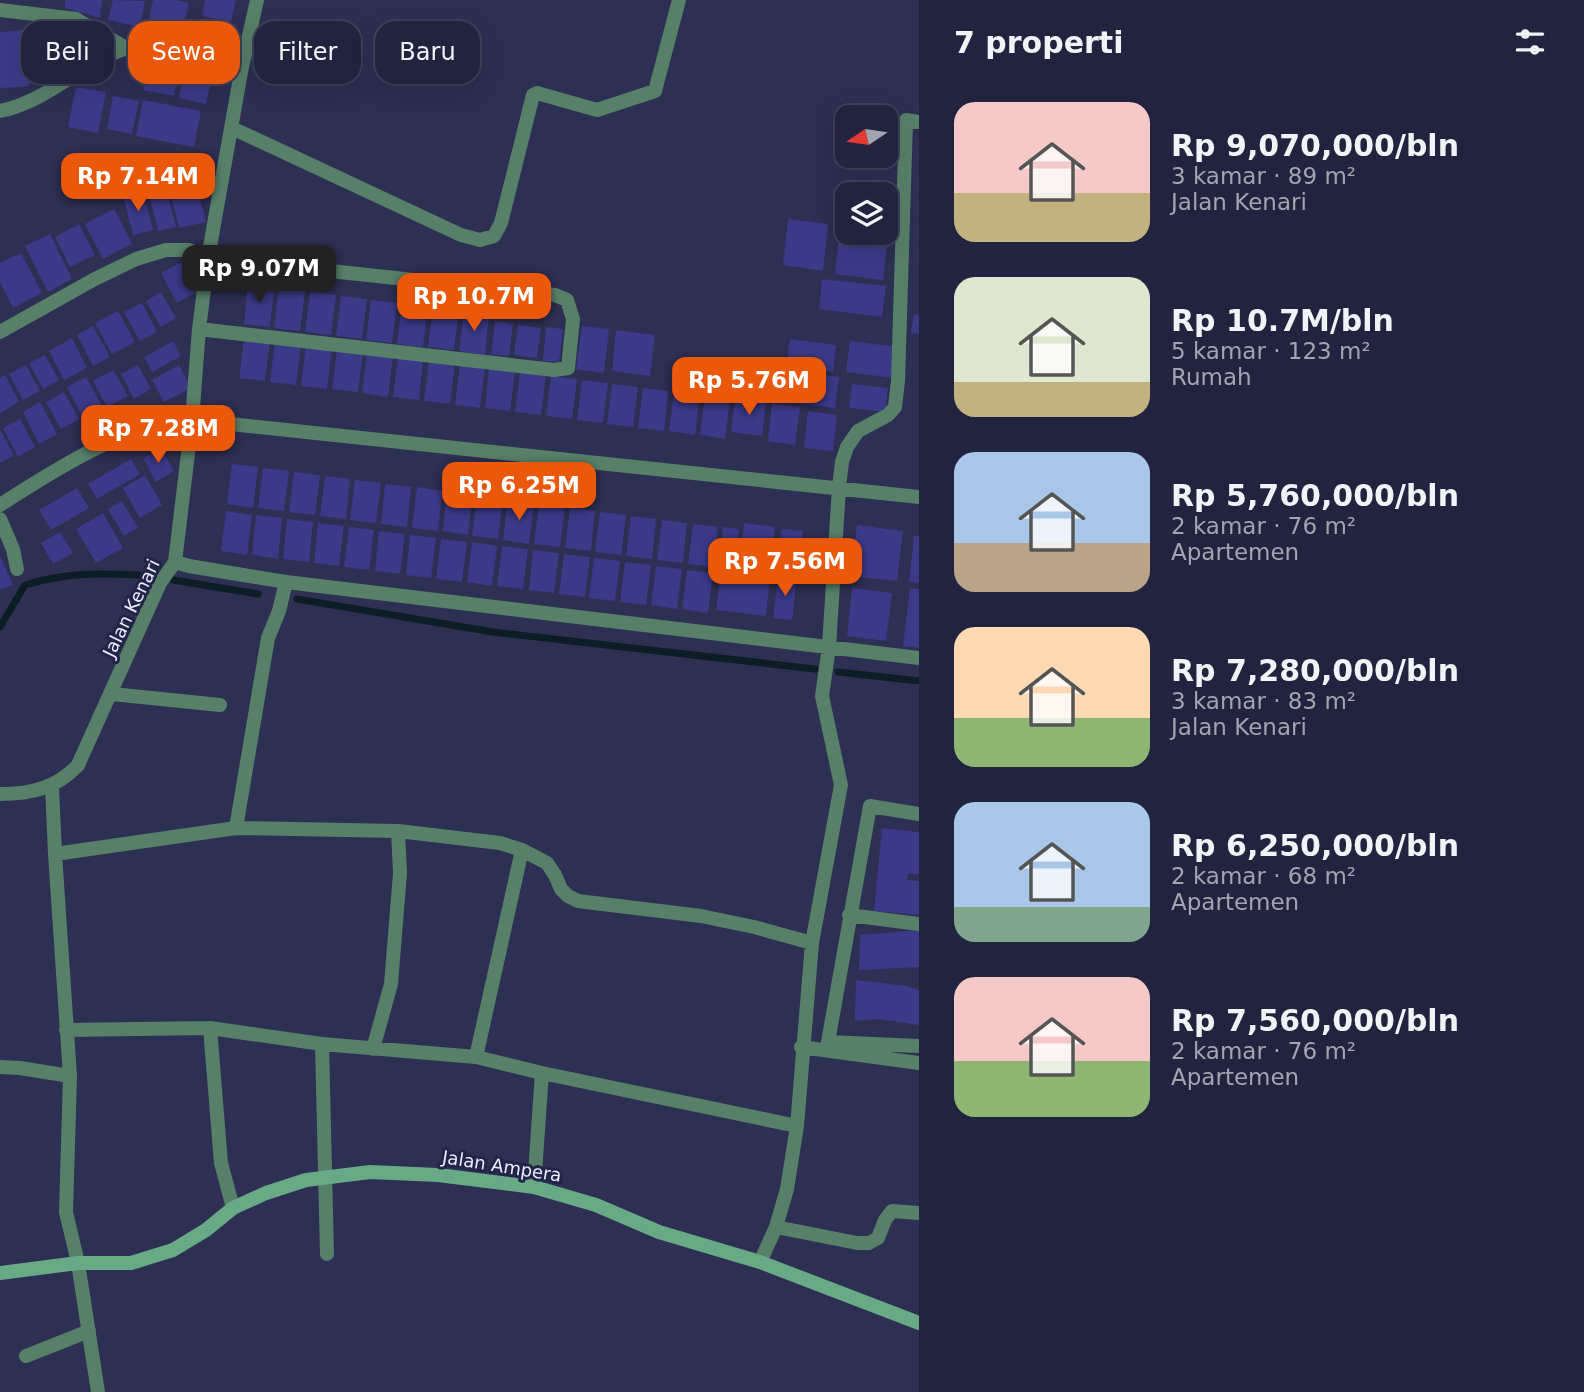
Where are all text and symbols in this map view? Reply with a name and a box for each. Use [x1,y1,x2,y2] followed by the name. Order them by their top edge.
[21,21,114,84] chip: Beli
[128,21,240,84] chip: Sewa
[254,21,361,84] chip: Filter
[375,21,480,84] chip: Baru
[1511,23,1549,61] icon: filters
[954,25,1123,60] text: 7 properti
[835,105,898,168] north arrow
[835,105,898,245] map controls
[1171,128,1459,163] text: Rp 9,070,000/bln
[1010,130,1094,214] icon: home
[66,154,210,213] pin: Rp 7.14M
[77,163,199,189] text: Rp 7.14M
[1171,163,1356,189] text: 3 kamar · 89 m²
[835,182,898,245] button: layers
[1171,189,1307,215] text: Jalan Kenari
[187,246,331,305] pin: Rp 9.07M
[198,255,320,281] text: Rp 9.07M
[402,274,546,333] pin: Rp 10.7M
[413,283,535,309] text: Rp 10.7M
[1171,303,1394,338] text: Rp 10.7M/bln
[1010,305,1094,389] icon: home
[1171,338,1371,364] text: 5 kamar · 123 m²
[677,358,821,417] pin: Rp 5.76M
[1171,364,1252,390] text: Rumah
[688,367,810,393] text: Rp 5.76M
[86,406,230,465] pin: Rp 7.28M
[97,415,219,441] text: Rp 7.28M
[447,462,591,522] pin: Rp 6.25M
[458,472,580,498] text: Rp 6.25M
[1171,478,1459,513] text: Rp 5,760,000/bln
[1010,480,1094,564] icon: home
[1171,513,1356,539] text: 2 kamar · 76 m²
[713,538,857,598] pin: Rp 7.56M
[1171,539,1299,565] text: Apartemen
[724,548,846,574] text: Rp 7.56M
[98,556,164,661] street label: Jalan Kenari
[1171,653,1459,688] text: Rp 7,280,000/bln
[1010,655,1094,739] icon: home
[1171,688,1356,714] text: 3 kamar · 83 m²
[1171,714,1307,740] text: Jalan Kenari
[1171,828,1459,863] text: Rp 6,250,000/bln
[1010,830,1094,914] icon: home
[1171,863,1356,889] text: 2 kamar · 68 m²
[1171,889,1299,915] text: Apartemen
[1171,1003,1459,1038] text: Rp 7,560,000/bln
[1010,1005,1094,1089] icon: home
[1171,1038,1356,1064] text: 2 kamar · 76 m²
[1171,1064,1299,1090] text: Apartemen
[440,1146,563,1186] street label: Jalan Ampera

